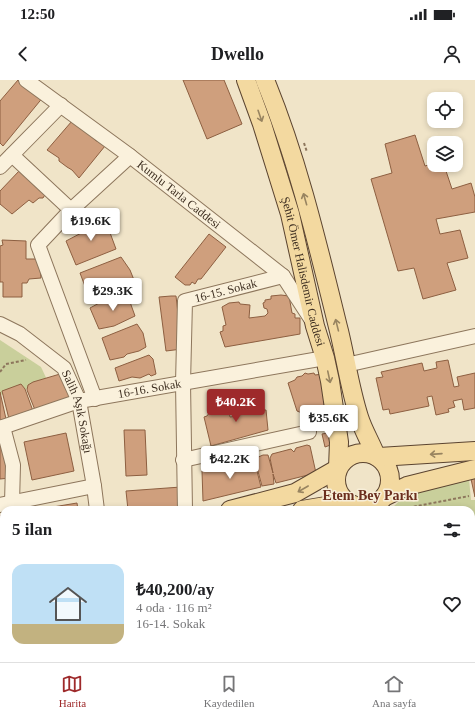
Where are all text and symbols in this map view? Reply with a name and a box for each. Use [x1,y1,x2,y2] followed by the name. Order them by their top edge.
[20,6,55,22] text: 12:50
[12,43,34,65] icon: back
[441,43,463,65] icon: person
[211,44,264,64] text: Dwello
[427,92,463,172] map controls
[427,92,463,128] button: locate
[256,110,264,122] one-way arrow
[427,136,463,172] button: layers
[134,157,224,232] street label: Kumlu Tarla Caddesi
[301,193,308,206] one-way arrow
[278,195,328,348] street label: Şehit Ömer Halisdemir Caddesi
[58,208,124,242] pin: ₺19.6K
[71,213,111,228] text: ₺19.6K
[193,276,258,305] street label: 16-15. Sokak
[80,278,146,312] pin: ₺29.3K
[93,283,133,298] text: ₺29.3K
[333,319,341,332] one-way arrow
[59,368,95,455] street label: Salih Aşık Sokağı
[326,370,334,383] one-way arrow
[117,376,182,401] street label: 16-16. Sokak
[203,389,269,423] pin: ₺40.2K
[216,394,256,409] text: ₺40.2K
[296,405,362,439] pin: ₺35.6K
[309,410,349,425] text: ₺35.6K
[197,446,263,480] pin: ₺42.2K
[430,450,443,457] one-way arrow
[210,451,250,466] text: ₺42.2K
[297,485,309,493] one-way arrow
[323,488,418,503] district label: Etem Bey Parkı
[441,519,463,541] icon: filters
[12,520,52,539] text: 5 ilan
[44,580,92,628] icon: home
[136,580,214,599] text: ₺40,200/ay
[441,593,463,615] icon: heart
[136,600,212,615] text: 4 oda · 116 m²
[136,616,205,631] text: 16-14. Sokak
[59,673,86,709] tab: Harita
[204,673,254,709] tab: Kaydedilen
[372,673,416,709] tab: Ana sayfa

